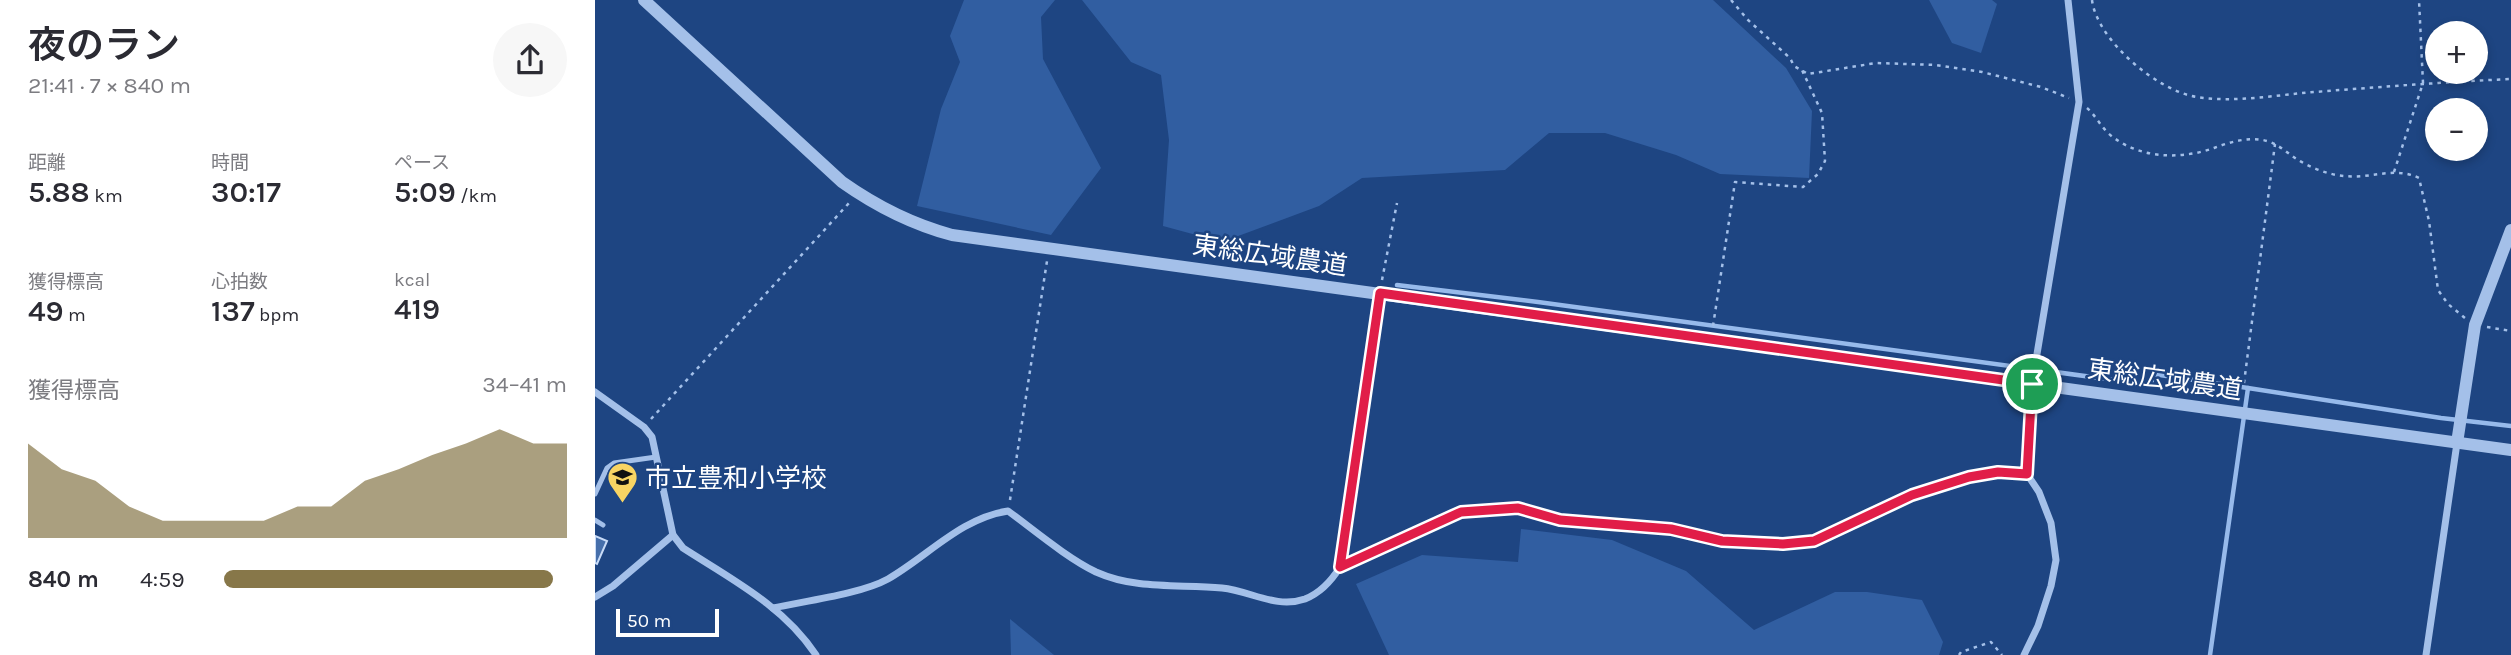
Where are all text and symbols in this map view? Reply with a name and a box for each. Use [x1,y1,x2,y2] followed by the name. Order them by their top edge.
[2425,21,2488,161] map controls
[2425,21,2488,84] button: +
[28,23,180,68] text: 夜のラン
[493,23,567,97] button: share
[28,72,191,99] text: 21:41 · 7 × 840 m
[2425,98,2488,161] button: −
[28,152,66,174] text: 距離
[211,152,249,174] text: 時間
[394,152,450,174] text: ペース
[28,174,90,210] text: 5.88
[211,174,281,210] text: 30:17
[394,174,456,210] text: 5:09
[90,185,123,207] text: km
[456,185,497,207] text: /km
[1191,229,1349,282] street label: 東総広域農道
[394,269,430,291] text: kcal
[28,271,104,293] text: 獲得標高
[211,271,268,293] text: 心拍数
[394,291,440,327] text: 419
[28,293,64,329] text: 49
[211,293,255,329] text: 137
[64,304,86,326] text: m
[255,304,299,326] text: bpm
[2086,353,2244,406] street label: 東総広域農道
[2002,354,2062,414] pin
[2013,365,2051,403] icon: arrive
[482,371,567,398] text: 34–41 m
[28,377,120,404] text: 獲得標高
[605,461,639,505] school or university icon: 市立豊和小学校
[645,463,827,494] place label: 市立豊和小学校
[28,566,99,593] text: 840 m
[140,566,184,593] text: 4:59
[616,606,719,638] scale bar
[627,610,671,632] text: 50 m

